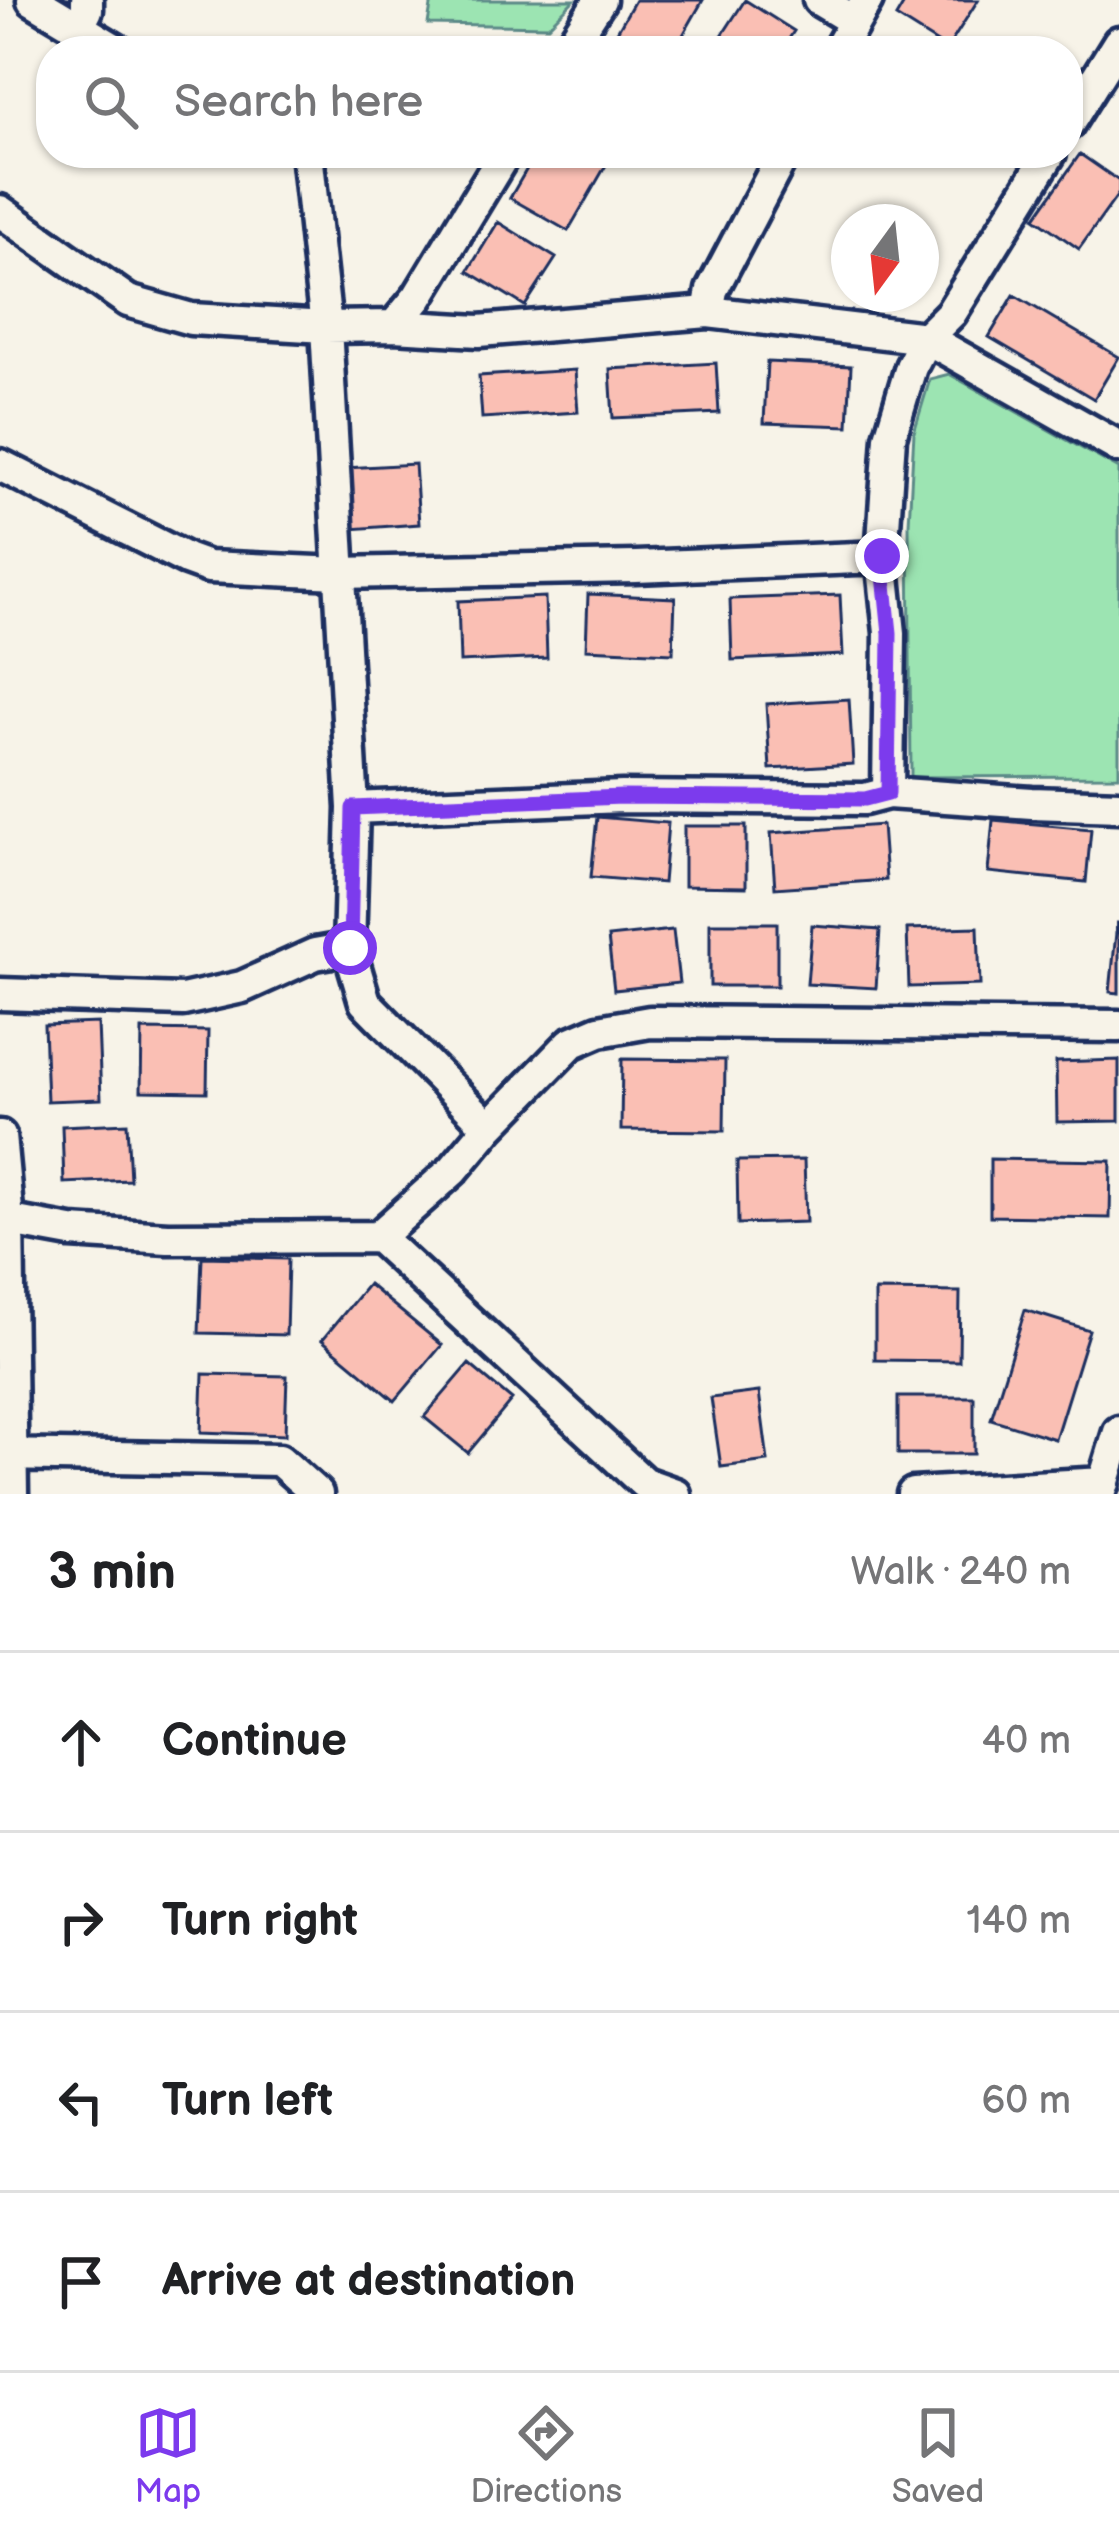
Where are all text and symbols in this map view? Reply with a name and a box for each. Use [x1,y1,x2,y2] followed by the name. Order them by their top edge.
[36,36,1083,168] search box
[78,69,144,135] icon: search
[174,75,423,130] text: Search here
[831,204,939,312] north arrow
[855,529,909,583] route end
[323,921,377,975] route start
[48,1542,176,1603] text: 3 min
[850,1549,1071,1596] text: Walk · 240 m
[48,1709,114,1775] icon: ahead
[162,1714,347,1769] text: Continue
[981,1718,1071,1765] text: 40 m
[48,1889,114,1955] icon: right
[162,1894,358,1949] text: Turn right
[966,1898,1071,1945] text: 140 m
[48,2069,114,2135] icon: left
[162,2074,333,2129] text: Turn left
[981,2078,1071,2125] text: 60 m
[48,2249,114,2315] icon: arrive
[162,2254,575,2309] text: Arrive at destination
[135,2400,201,2512] tab: Map
[470,2400,622,2512] tab: Directions
[892,2400,984,2512] tab: Saved

